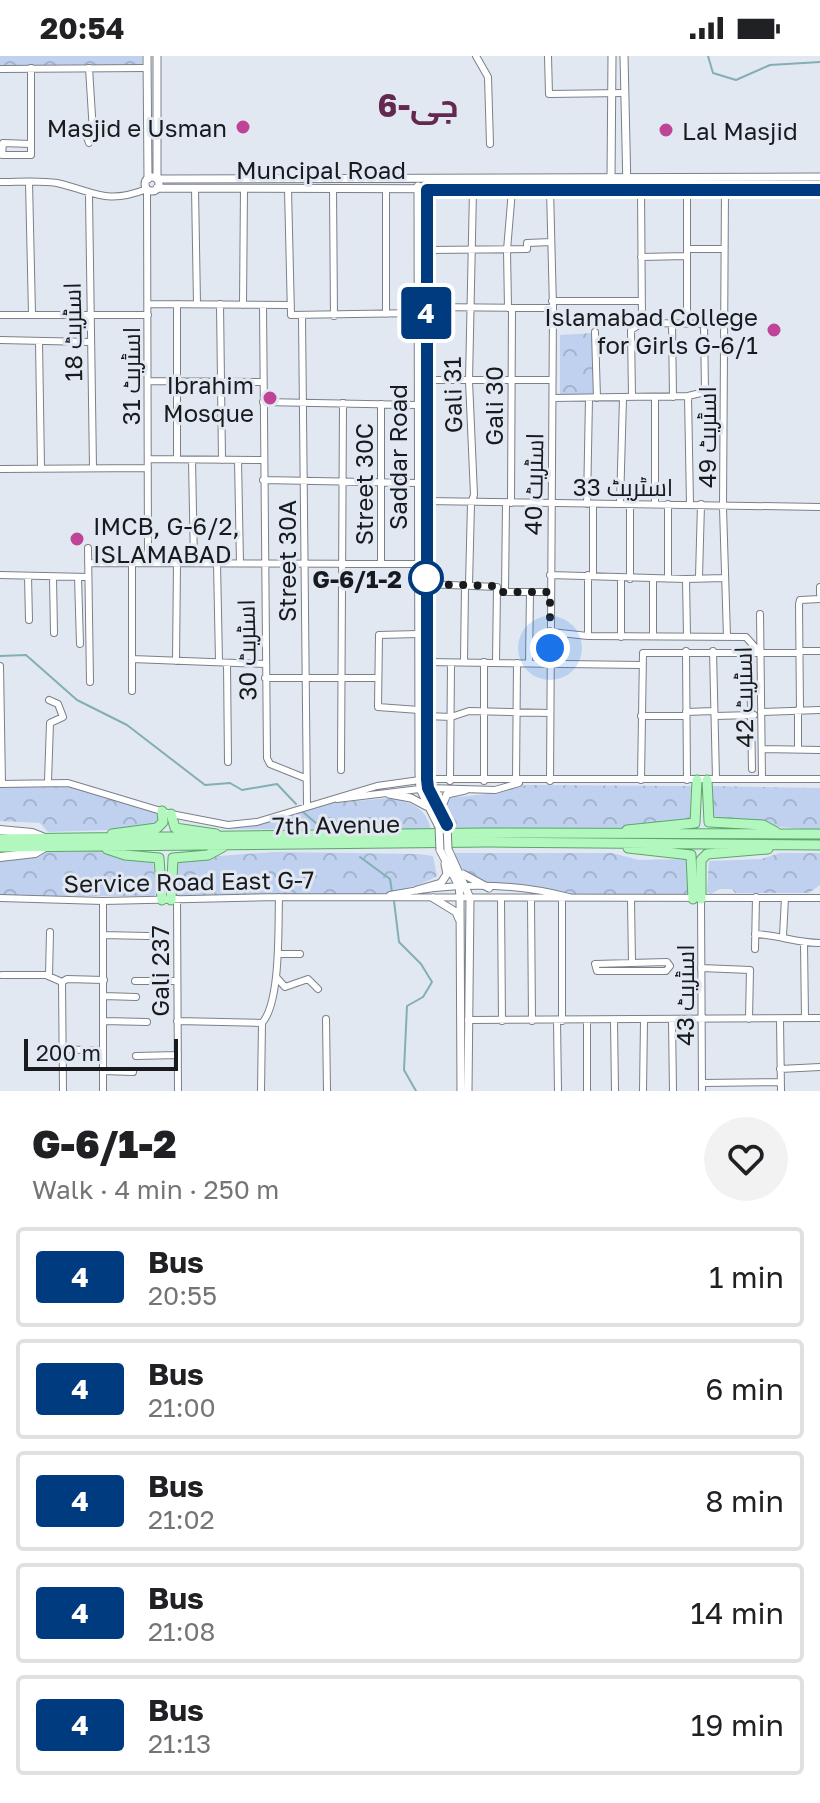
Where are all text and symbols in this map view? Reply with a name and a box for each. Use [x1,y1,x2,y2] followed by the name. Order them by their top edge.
[40,10,124,46] text: 20:54
[378,86,458,125] district label: جی-6
[47,113,227,142] place label: Masjid e Usman
[682,116,798,145] place label: Lal Masjid
[234,118,252,136] marker: Masjid e Usman
[657,121,675,139] marker: Lal Masjid
[236,155,406,184] street label: Muncipal Road
[57,282,87,382] street label: اسٹریٹ 18
[400,287,452,339] line badge: 4
[417,296,435,329] text: 4
[544,302,758,359] place label: Islamabad College for Girls G-6/1
[765,321,783,339] marker: Islamabad College for Girls G-6/1
[116,327,145,425] street label: اسٹریٹ 31
[437,357,467,433] street label: Gali 31
[479,366,508,446] street label: Gali 30
[163,370,254,427] place label: Ibrahim Mosque
[383,384,412,530] street label: Saddar Road
[692,386,721,488] street label: اسٹریٹ 49
[261,389,279,407] marker: Ibrahim Mosque
[349,423,378,545] street label: Street 30C
[518,433,548,535] street label: اسٹریٹ 40
[573,472,673,501] street label: اسٹریٹ 33
[272,500,301,622] street label: Street 30A
[93,511,240,568] place label: IMCB, G-6/2, ISLAMABAD
[68,530,86,548] marker: IMCB, G-6/2, ISLAMABAD
[409,561,443,595] marker: G-6/1-2
[312,564,402,593] place label: G-6/1-2
[231,599,261,701] street label: اسٹریٹ 30
[530,628,570,668] your location
[728,646,758,748] street label: اسٹریٹ 42
[272,808,400,840] street label: 7th Avenue
[63,864,315,898] street label: Service Road East G-7
[145,925,174,1017] street label: Gali 237
[670,944,699,1046] street label: اسٹریٹ 43
[24,1035,178,1071] scale bar
[36,1039,101,1066] text: 200 m
[704,1117,788,1201] button: heart
[32,1121,176,1166] text: G-6/1-2
[32,1174,279,1205] text: Walk · 4 min · 250 m
[148,1244,204,1280] text: Bus
[709,1259,784,1295] text: 1 min
[71,1260,89,1293] text: 4
[148,1280,217,1311] text: 20:55
[148,1356,204,1392] text: Bus
[705,1371,784,1407] text: 6 min
[71,1372,89,1405] text: 4
[148,1392,216,1423] text: 21:00
[148,1468,204,1504] text: Bus
[705,1483,784,1519] text: 8 min
[71,1484,89,1517] text: 4
[148,1504,215,1535] text: 21:02
[148,1580,204,1616] text: Bus
[691,1595,784,1631] text: 14 min
[71,1596,89,1629] text: 4
[148,1616,215,1647] text: 21:08
[148,1692,204,1728] text: Bus
[691,1707,784,1743] text: 19 min
[71,1708,89,1741] text: 4
[148,1728,211,1759] text: 21:13

